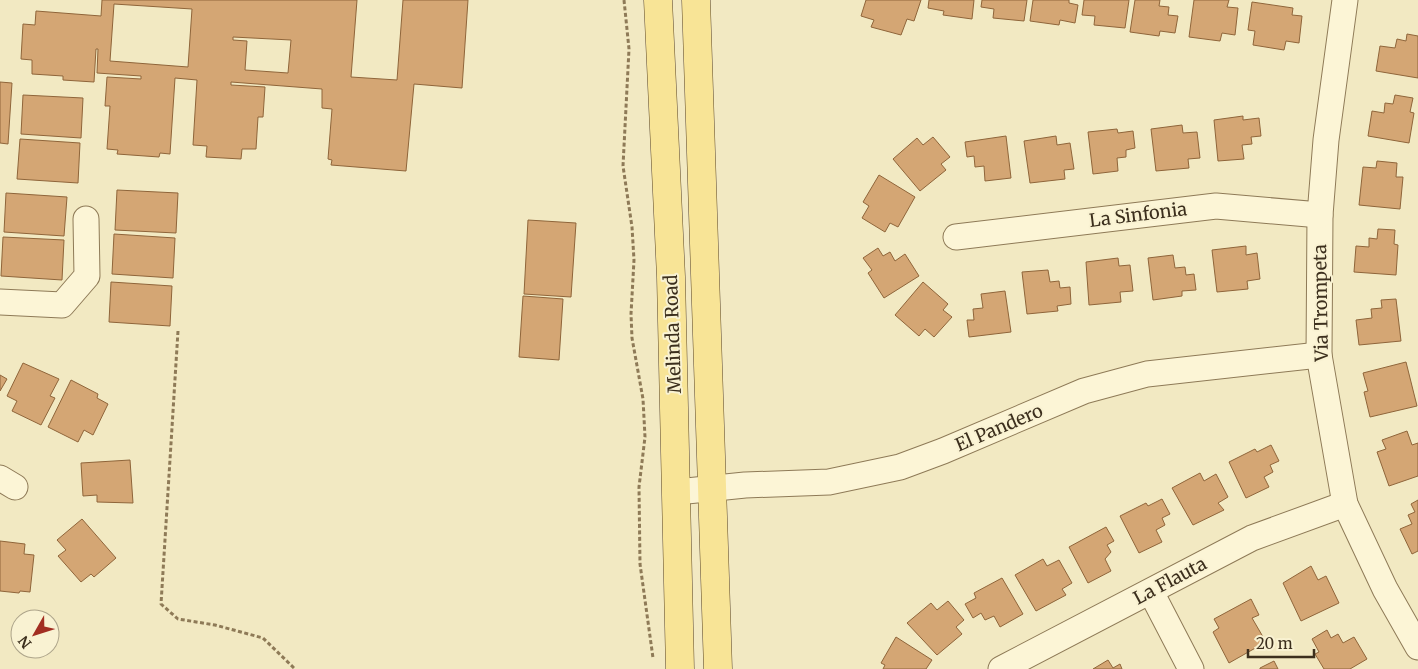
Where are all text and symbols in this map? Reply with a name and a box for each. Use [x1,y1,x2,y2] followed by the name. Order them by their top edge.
[1088,197,1188,232] street label: La Sinfonia
[1308,244,1333,363] street label: Via Trompeta
[659,274,686,394] street label: Melinda Road
[952,399,1046,456] street label: El Pandero
[1129,552,1211,609] street label: La Flauta
[10,609,60,659] north arrow
[1248,626,1314,658] scale bar
[14,632,35,652] text: N
[1256,634,1293,653] text: 20 m

